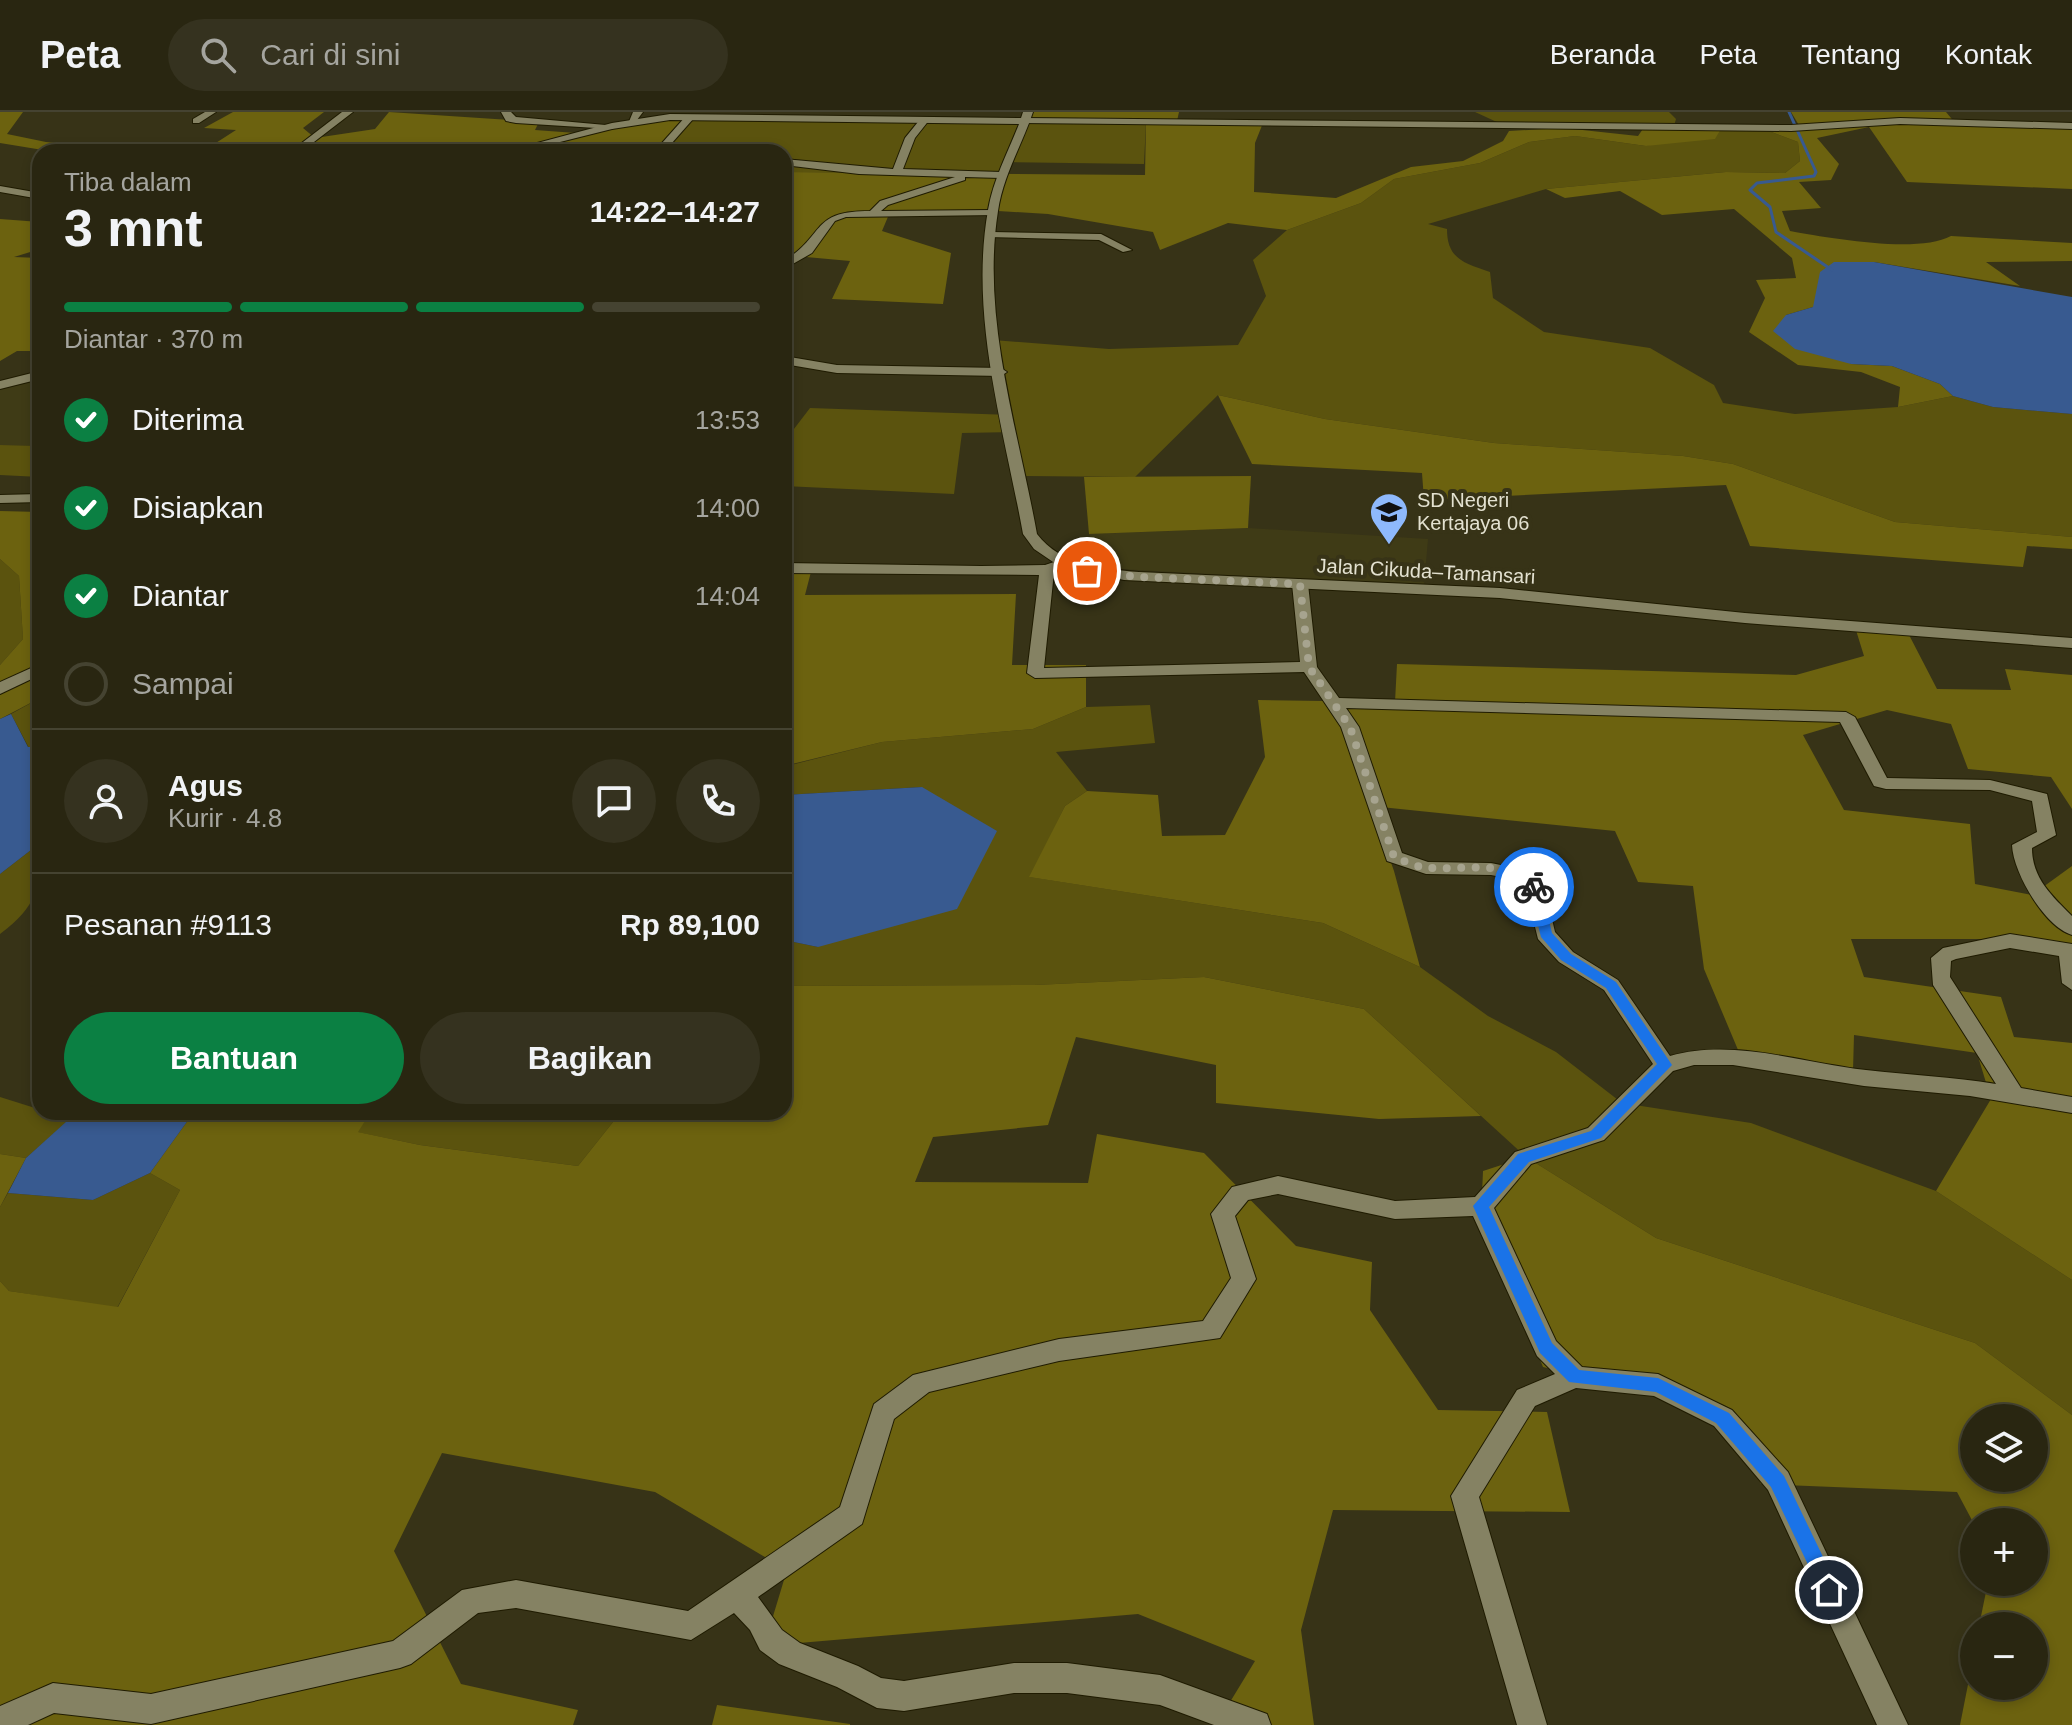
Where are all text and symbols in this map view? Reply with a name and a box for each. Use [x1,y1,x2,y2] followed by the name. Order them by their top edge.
[168,19,728,91] search box
[196,33,240,77] icon: search
[40,34,120,76] text: Peta
[260,38,400,71] text: Cari di sini
[1550,39,1656,70] text: Beranda
[1700,39,1757,70] text: Peta
[1801,39,1901,70] text: Tentang
[1945,39,2032,70] text: Kontak
[64,167,192,197] text: Tiba dalam
[590,195,760,228] text: 14:22–14:27
[64,199,203,257] text: 3 mnt
[64,324,243,354] text: Diantar · 370 m
[64,398,108,442] icon: check
[132,403,244,436] text: Diterima
[695,405,760,435] text: 13:53
[64,486,108,530] icon: check
[1417,489,1529,534] place label: SD Negeri Kertajaya 06
[132,491,264,524] text: Disiapkan
[1368,491,1410,546] school or university icon: SD Negeri Kertajaya 06
[695,493,760,523] text: 14:00
[1053,537,1121,605] pin
[1065,549,1109,593] icon: bag
[1316,554,1536,588] street label: Jalan Cikuda–Tamansari
[64,574,108,618] icon: check
[132,579,229,612] text: Diantar
[695,581,760,611] text: 14:04
[132,667,234,700] text: Sampai
[64,759,148,843] button: person
[572,759,656,843] button: chat
[676,759,760,843] button: phone
[168,769,243,802] text: Agus
[168,803,282,833] text: Kurir · 4.8
[1494,847,1574,927] courier
[1512,865,1556,909] icon: bike
[64,908,272,941] text: Pesanan #9113
[620,908,760,941] text: Rp 89,100
[64,1012,404,1104] button: Bantuan
[420,1012,760,1104] button: Bagikan
[1960,1404,2048,1700] map controls
[1960,1404,2048,1492] button: layers
[1960,1508,2048,1596] button: +
[1795,1556,1863,1624] pin
[1807,1568,1851,1612] icon: home
[1960,1612,2048,1700] button: −

